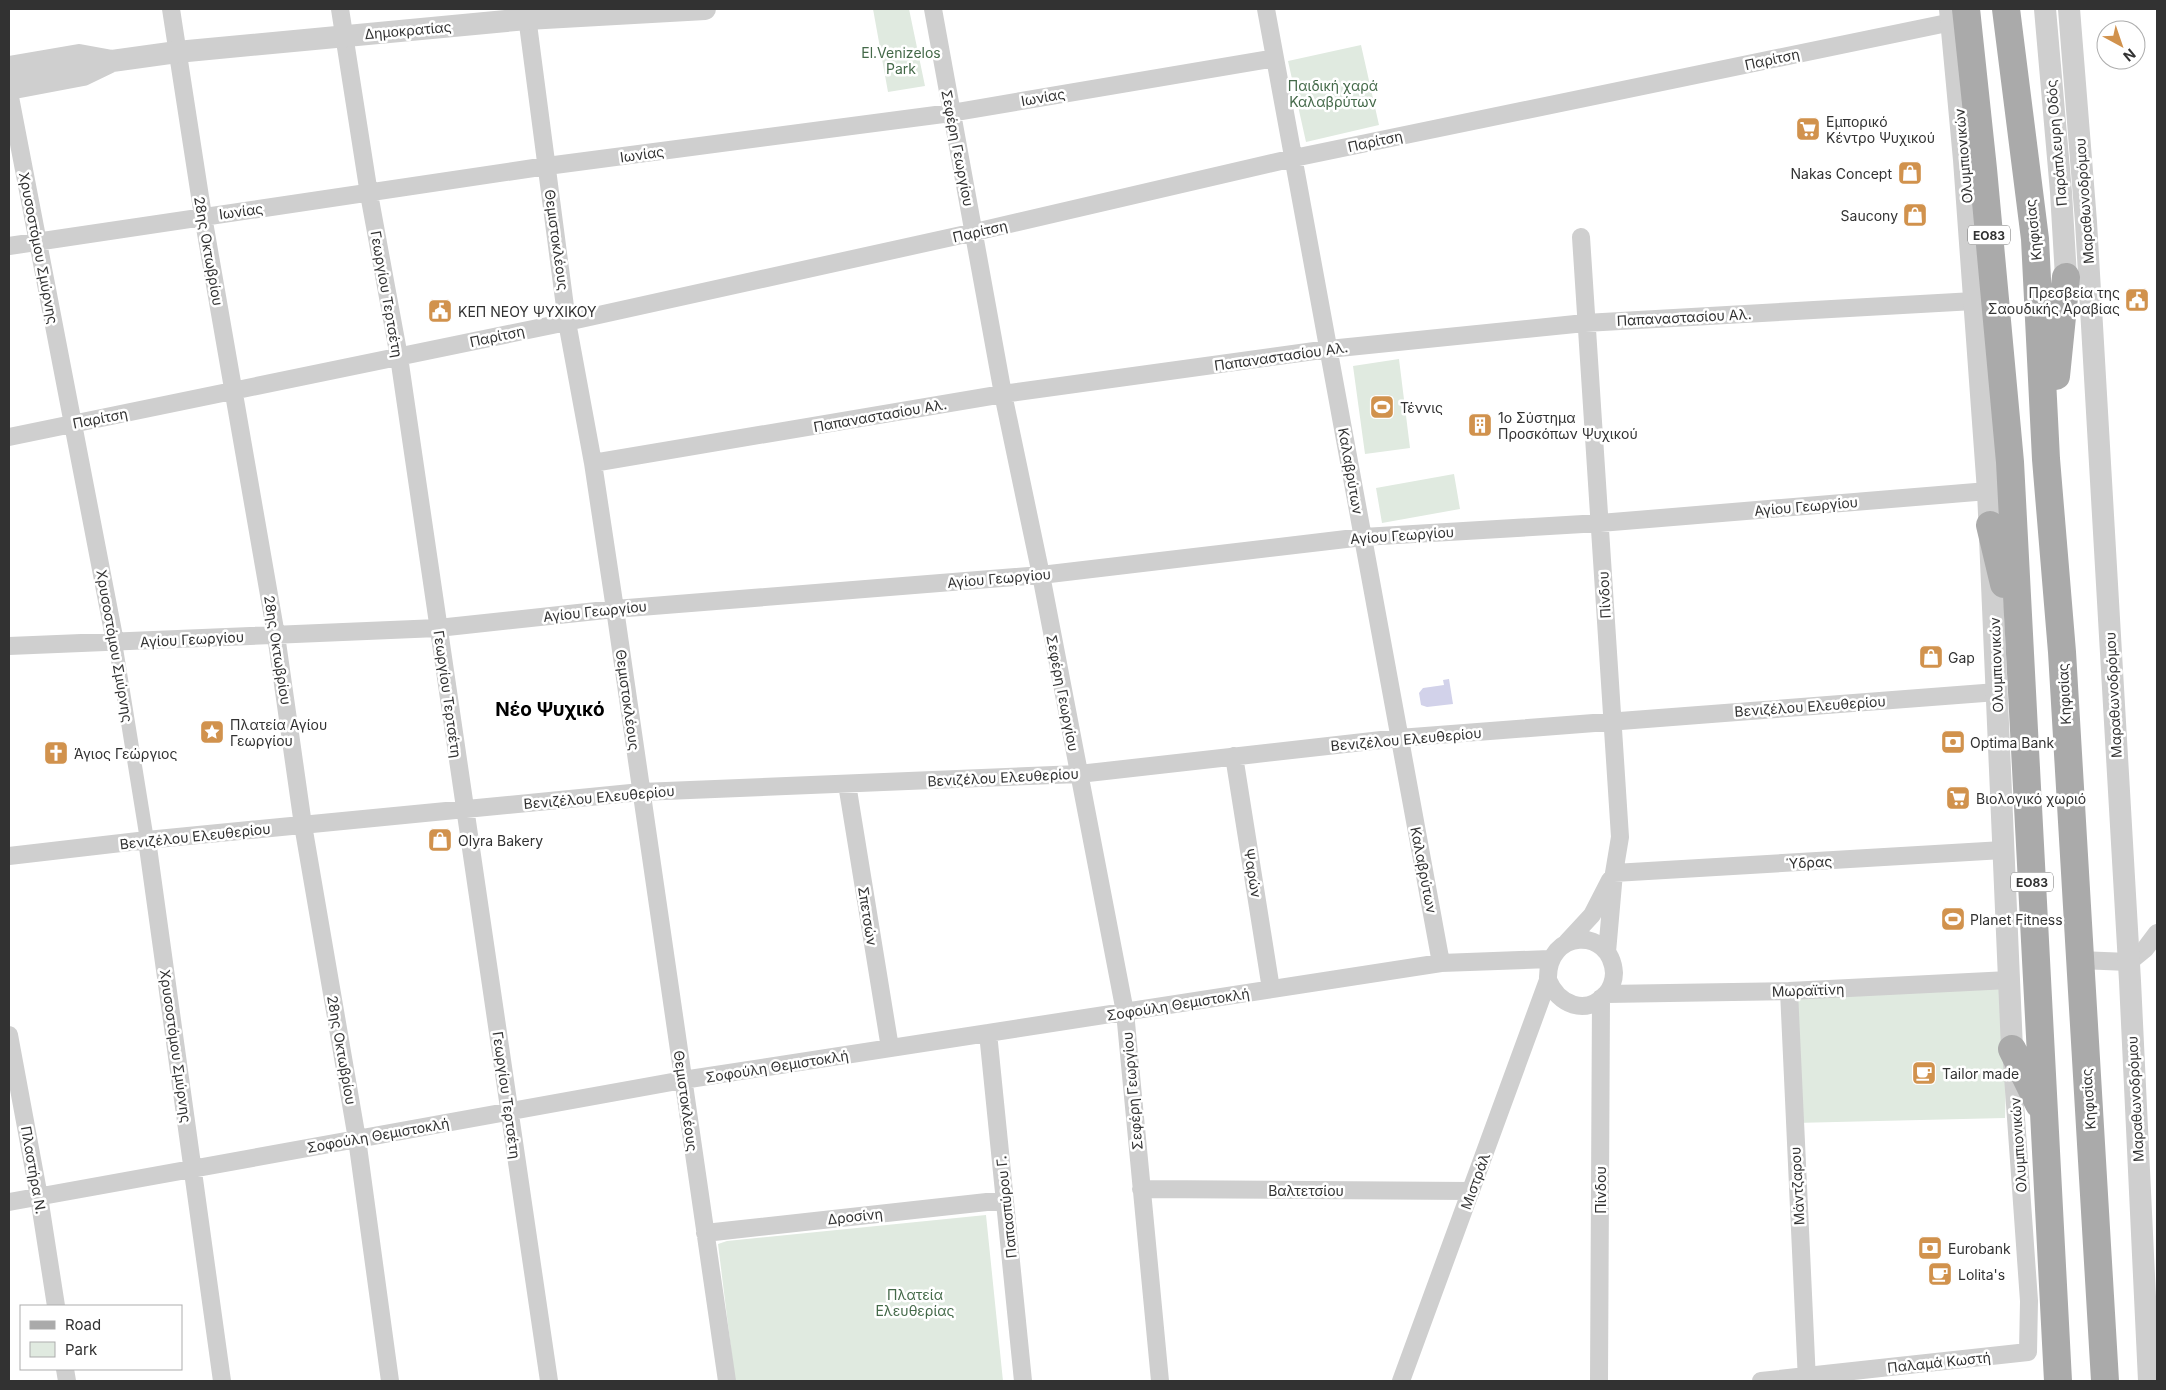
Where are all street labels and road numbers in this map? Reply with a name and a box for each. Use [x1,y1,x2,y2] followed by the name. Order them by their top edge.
[364,18,452,42] street label: Δημοκρατίας
[1743,45,1801,73] street label: Παρίτση
[2042,79,2070,207] street label: Παράπλευρη Οδός
[1020,85,1066,109] street label: Ιωνίας
[938,88,978,208] street label: Σεφέρη Γεωργίου
[1950,108,1976,204] street label: Ολυμπιονικών
[1346,127,1404,155] street label: Παρίτση
[2071,137,2097,265] street label: Μαραθωνοδρόμου
[619,142,665,166] street label: Ιωνίας
[16,170,62,326] street label: Χρυσοστόμου Σμύρνης
[541,188,573,292] street label: Θεμιστοκλέους
[191,195,227,307] street label: 28ης Οκτωβρίου
[218,199,264,223] street label: Ιωνίας
[2021,199,2045,261] street label: Κηφισίας
[951,216,1009,246] street label: Παρίτση
[1968,226,2010,244] road number: ΕΟ83
[367,229,407,359] street label: Γεωργίου Τερτσέτη
[1616,305,1752,329] street label: Παπαναστασίου Αλ.
[468,322,526,350] street label: Παρίτση
[1213,338,1349,374] street label: Παπαναστασίου Αλ.
[812,395,948,435] street label: Παπαναστασίου Αλ.
[71,404,129,432] street label: Παρίτση
[1335,426,1367,516] street label: Καλαβρύτων
[1753,493,1859,519] street label: Αγίου Γεωργίου
[1349,523,1455,547] street label: Αγίου Γεωργίου
[946,565,1052,591] street label: Αγίου Γεωργίου
[93,568,137,724] street label: Χρυσοστόμου Σμύρνης
[1594,571,1614,619] street label: Πίνδου
[261,594,295,706] street label: 28ης Οκτωβρίου
[542,597,648,625] street label: Αγίου Γεωργίου
[1986,617,2006,713] street label: Ολυμπιονικών
[140,628,244,650] street label: Αγίου Γεωργίου
[431,629,465,759] street label: Γεωργίου Τερτσέτη
[2101,632,2125,758] street label: Μαραθωνοδρόμου
[1043,633,1083,753] street label: Σεφέρη Γεωργίου
[612,648,644,752] street label: Θεμιστοκλέους
[2054,663,2074,725] street label: Κηφισίας
[1734,692,1886,720] street label: Βενιζέλου Ελευθερίου
[1330,724,1482,754] street label: Βενιζέλου Ελευθερίου
[927,765,1079,789] street label: Βενιζέλου Ελευθερίου
[523,782,675,812] street label: Βενιζέλου Ελευθερίου
[119,820,271,852] street label: Βενιζέλου Ελευθερίου
[1407,825,1441,915] street label: Καλαβρύτων
[1241,847,1265,899] street label: Ψαρών
[1785,852,1833,872] street label: Ύδρας
[2011,872,2053,892] road number: ΕΟ83
[855,885,881,947] street label: Σπετσών
[157,968,195,1124] street label: Χρυσοστόμου Σμύρνης
[1771,980,1845,1000] street label: Μωραϊτίνη
[1105,984,1251,1024] street label: Σοφούλη Θεμιστοκλή
[324,994,360,1106] street label: 28ης Οκτωβρίου
[490,1030,524,1160] street label: Γεωργίου Τερτσέτη
[1118,1031,1146,1151] street label: Σεφέρη Γεωργίου
[2123,1036,2147,1162] street label: Μαραθωνοδρόμου
[704,1046,850,1086] street label: Σοφούλη Θεμιστοκλή
[670,1049,702,1153] street label: Θεμιστοκλέους
[2077,1068,2099,1130] street label: Κηφισίας
[2006,1097,2030,1193] street label: Ολυμπιονικών
[305,1114,451,1156] street label: Σοφούλη Θεμιστοκλή
[18,1125,50,1215] street label: Πλαστήρα Ν.
[1786,1146,1808,1226] street label: Μάντζαρου
[1457,1150,1493,1212] street label: Μιστράλ
[992,1155,1020,1259] street label: Παπασπύρου Γ.
[1592,1166,1609,1214] street label: Πίνδου
[1268,1182,1344,1199] street label: Βαλτετσίου
[826,1205,884,1227] street label: Δροσίνη
[1886,1348,1992,1376] street label: Παλαμά Κωστή

